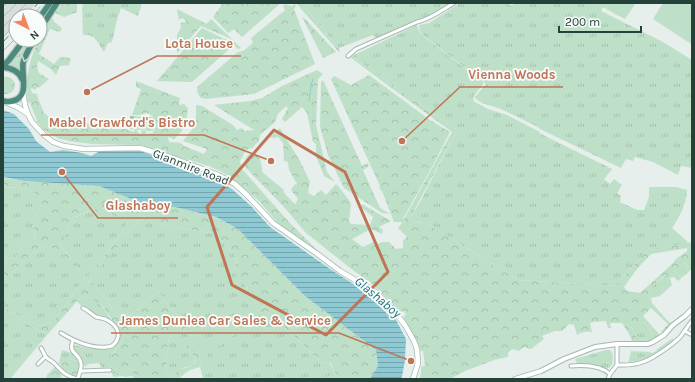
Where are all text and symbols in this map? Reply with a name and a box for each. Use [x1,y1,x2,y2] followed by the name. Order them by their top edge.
[8,8,48,48] north arrow
[559,8,641,34] scale bar
[565,15,600,29] text: 200 m
[27,28,42,43] text: N
[157,31,241,56] callout: Lota House
[165,36,233,51] text: Lota House
[21,55,30,62] one-way arrow
[460,62,563,87] callout: Vienna Woods
[468,67,556,82] text: Vienna Woods
[41,110,204,135] callout: Mabel Crawford's Bistro
[49,115,195,130] text: Mabel Crawford's Bistro
[151,146,231,188] street label: Glanmire Road
[98,193,178,218] callout: Glashaboy
[106,198,171,213] text: Glashaboy
[352,273,405,321] water label: Glashaboy
[111,308,339,333] callout: James Dunlea Car Sales & Service
[119,313,331,328] text: James Dunlea Car Sales & Service

